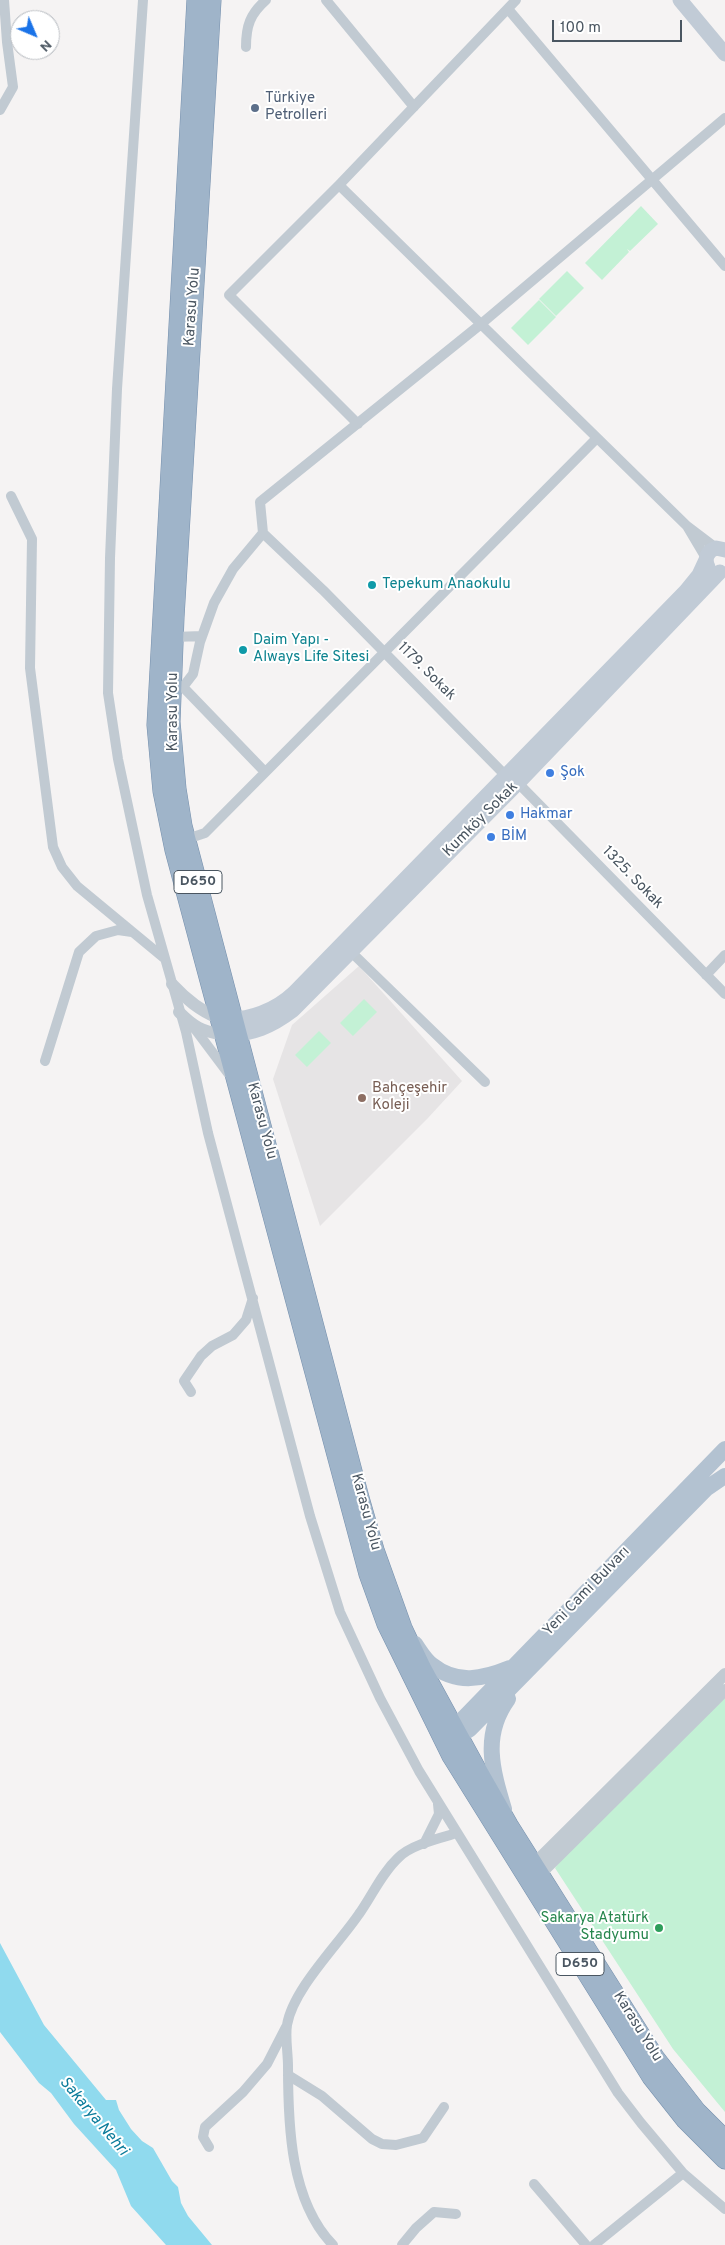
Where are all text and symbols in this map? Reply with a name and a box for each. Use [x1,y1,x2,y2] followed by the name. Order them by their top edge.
[10,10,60,60] north arrow
[555,10,685,42] scale bar
[560,19,601,38] text: 100 m
[36,36,55,55] text: N
[265,90,327,125] place label: Türkiye Petrolleri
[249,102,261,114] marker: Türkiye Petrolleri
[181,267,205,347] street label: Karasu Yolu
[382,576,511,594] place label: Tepekum Anaokulu
[366,579,378,591] marker: Tepekum Anaokulu
[253,632,369,667] place label: Daim Yapı - Always Life Sitesi
[393,639,459,705] street label: 1179. Sokak
[237,644,249,656] marker: Daim Yapı - Always Life Sitesi
[165,673,183,751] street label: Karasu Yolu
[560,764,585,782] place label: Şok
[544,767,556,779] marker: Şok
[440,779,522,861] street label: Kumköy Sokak
[520,806,573,824] place label: Hakmar
[504,809,516,821] marker: Hakmar
[501,828,527,846] place label: BİM
[485,831,497,843] marker: BİM
[598,843,666,913] street label: 1325. Sokak
[174,870,222,894] road number: D650
[372,1080,447,1115] place label: Bahçeşehir Koleji
[242,1081,280,1161] street label: Karasu Yolu
[356,1092,368,1104] marker: Bahçeşehir Koleji
[346,1472,384,1552] street label: Karasu Yolu
[540,1544,634,1640] street label: Yeni Cami Bulvarı
[540,1910,649,1945] place label: Sakarya Atatürk Stadyumu
[653,1922,665,1934] marker: Sakarya Atatürk Stadyumu
[556,1952,604,1976] road number: D650
[608,1989,666,2065] street label: Karasu Yolu
[54,2074,132,2160] water label: Sakarya Nehri

